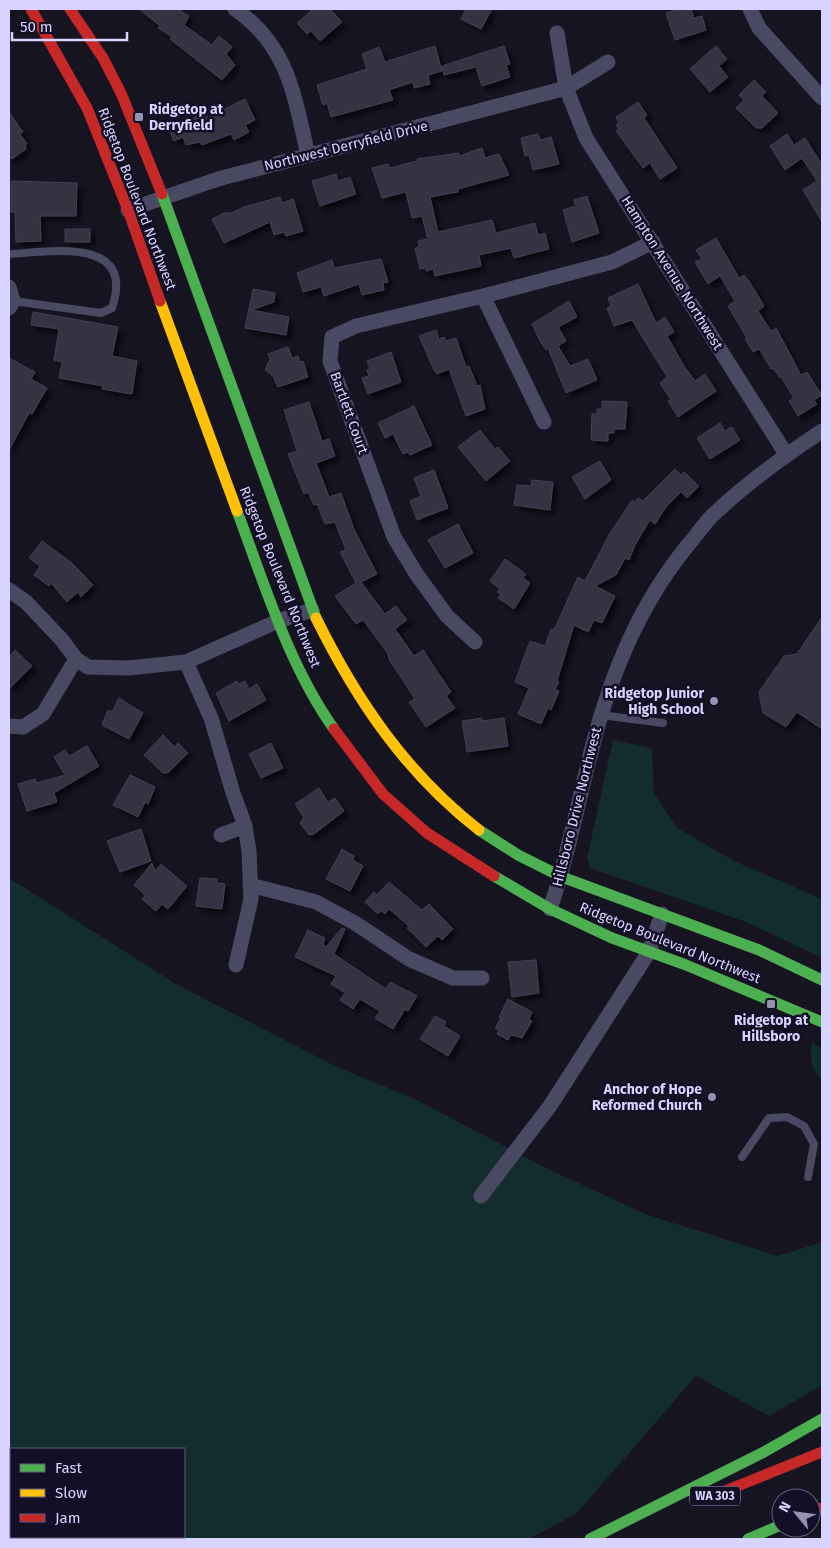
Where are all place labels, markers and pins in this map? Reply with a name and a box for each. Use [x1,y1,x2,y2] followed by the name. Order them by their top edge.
[149,101,224,134] place label: Ridgetop at Derryfield
[133,111,145,123] marker: Ridgetop at Derryfield
[605,685,705,718] place label: Ridgetop Junior High School
[708,695,720,707] marker: Ridgetop Junior High School
[765,998,777,1010] marker: Ridgetop at Hillsboro
[734,1012,809,1045] place label: Ridgetop at Hillsboro
[592,1081,702,1114] place label: Anchor of Hope Reformed Church
[706,1091,718,1103] marker: Anchor of Hope Reformed Church

